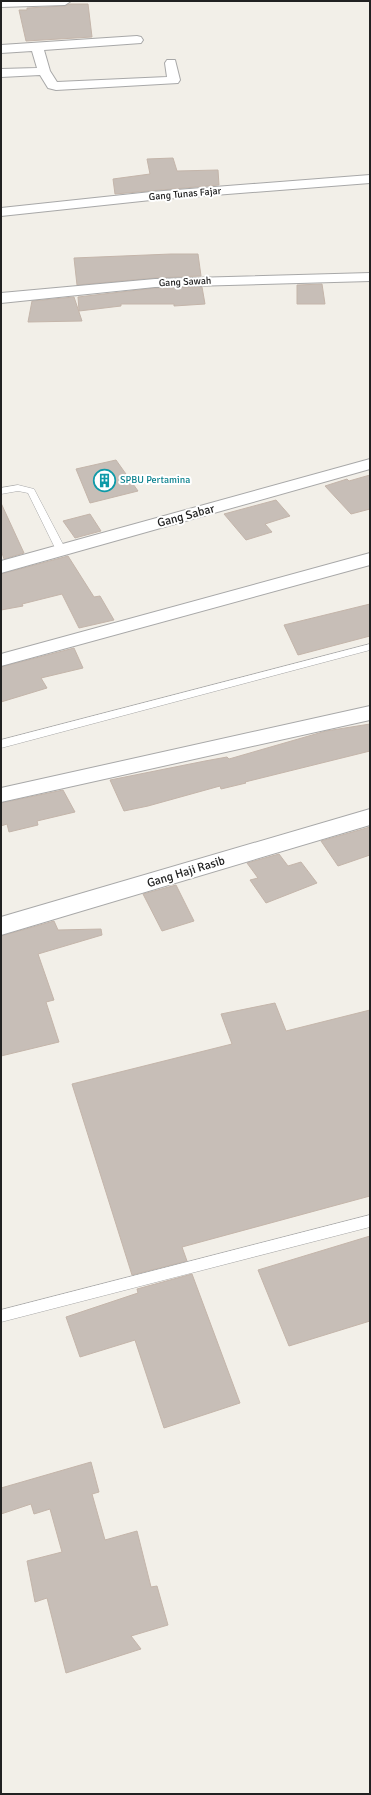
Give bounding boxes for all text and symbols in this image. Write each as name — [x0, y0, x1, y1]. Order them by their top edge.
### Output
street label: Gang Tunas Fajar — [148, 185, 222, 203]
street label: Gang Sawah — [158, 275, 212, 289]
building icon: SPBU Pertamina — [92, 467, 118, 493]
place label: SPBU Pertamina — [120, 474, 190, 486]
street label: Gang Sabar — [156, 501, 217, 531]
street label: Gang Haji Rasib — [145, 853, 227, 891]

